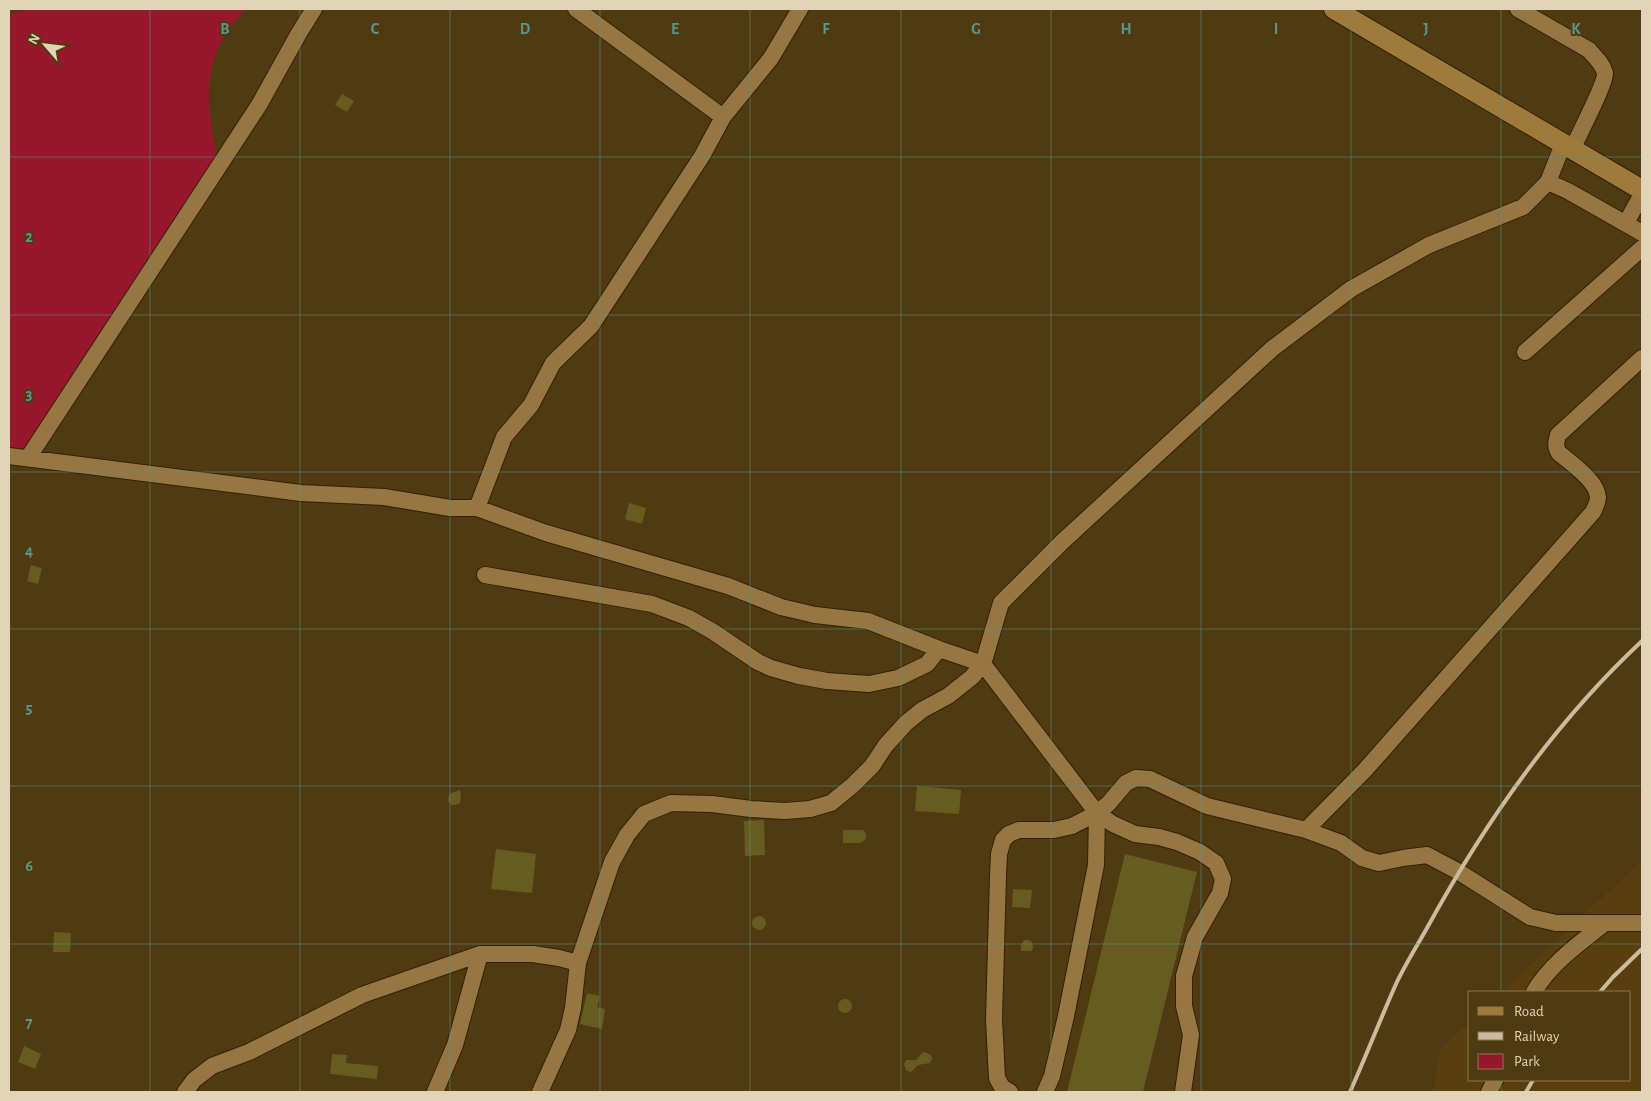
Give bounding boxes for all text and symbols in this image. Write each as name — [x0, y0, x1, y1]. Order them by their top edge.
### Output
north arrow — [20, 20, 70, 70]
text: B — [220, 21, 230, 37]
text: C — [371, 21, 380, 37]
text: D — [520, 21, 531, 37]
text: E — [671, 21, 679, 37]
text: F — [822, 21, 830, 37]
text: G — [971, 21, 981, 37]
text: H — [1120, 21, 1132, 37]
text: I — [1274, 21, 1278, 37]
text: J — [1423, 21, 1429, 37]
text: K — [1571, 21, 1581, 37]
text: N — [26, 32, 43, 47]
text: 2 — [25, 229, 33, 245]
text: 3 — [26, 386, 33, 402]
text: 4 — [25, 543, 33, 559]
text: 5 — [26, 700, 33, 716]
text: 6 — [25, 858, 33, 874]
legend — [1468, 991, 1631, 1081]
text: Road — [1514, 1004, 1544, 1019]
text: 7 — [26, 1015, 33, 1031]
text: Railway — [1514, 1029, 1560, 1044]
text: Park — [1514, 1054, 1540, 1069]

